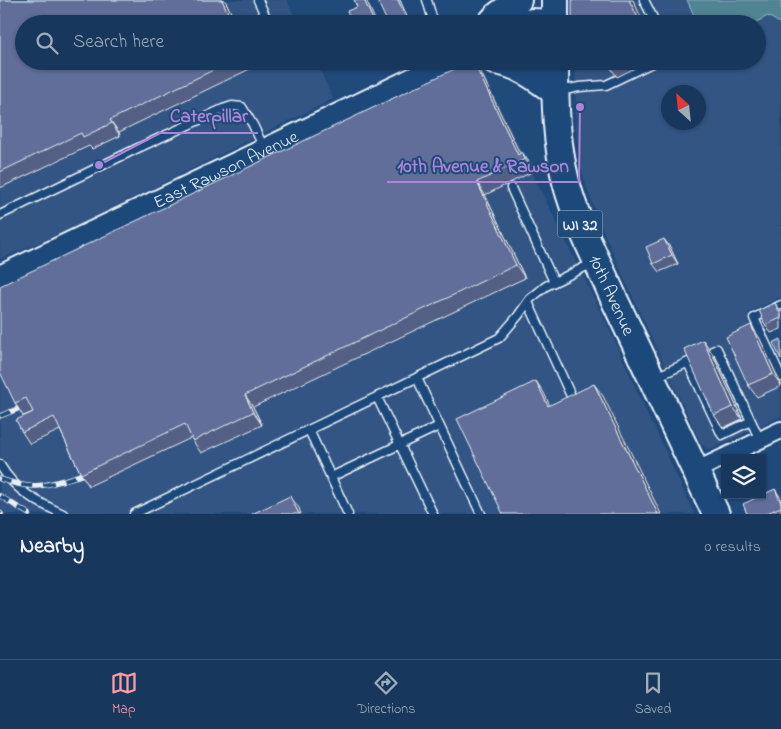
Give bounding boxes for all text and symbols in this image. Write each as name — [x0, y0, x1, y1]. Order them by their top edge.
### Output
search box — [15, 15, 766, 70]
icon: search — [33, 29, 61, 57]
text: Search here — [73, 29, 164, 56]
north arrow — [661, 85, 706, 130]
callout: Caterpillar — [160, 99, 258, 133]
text: Caterpillar — [170, 104, 249, 131]
street label: East Rawson Avenue — [150, 125, 304, 217]
callout: 10th Avenue & Rawson — [387, 148, 579, 182]
text: 10th Avenue & Rawson — [397, 154, 569, 181]
road number: WI 32 — [558, 210, 602, 238]
street label: 10th Avenue — [581, 251, 641, 341]
map controls — [721, 454, 766, 499]
button: layers — [721, 454, 766, 499]
text: Nearby — [20, 532, 84, 562]
text: 0 results — [705, 535, 761, 559]
tab: Map — [110, 669, 138, 720]
tab: Directions — [357, 669, 415, 720]
tab: Saved — [635, 669, 671, 720]

